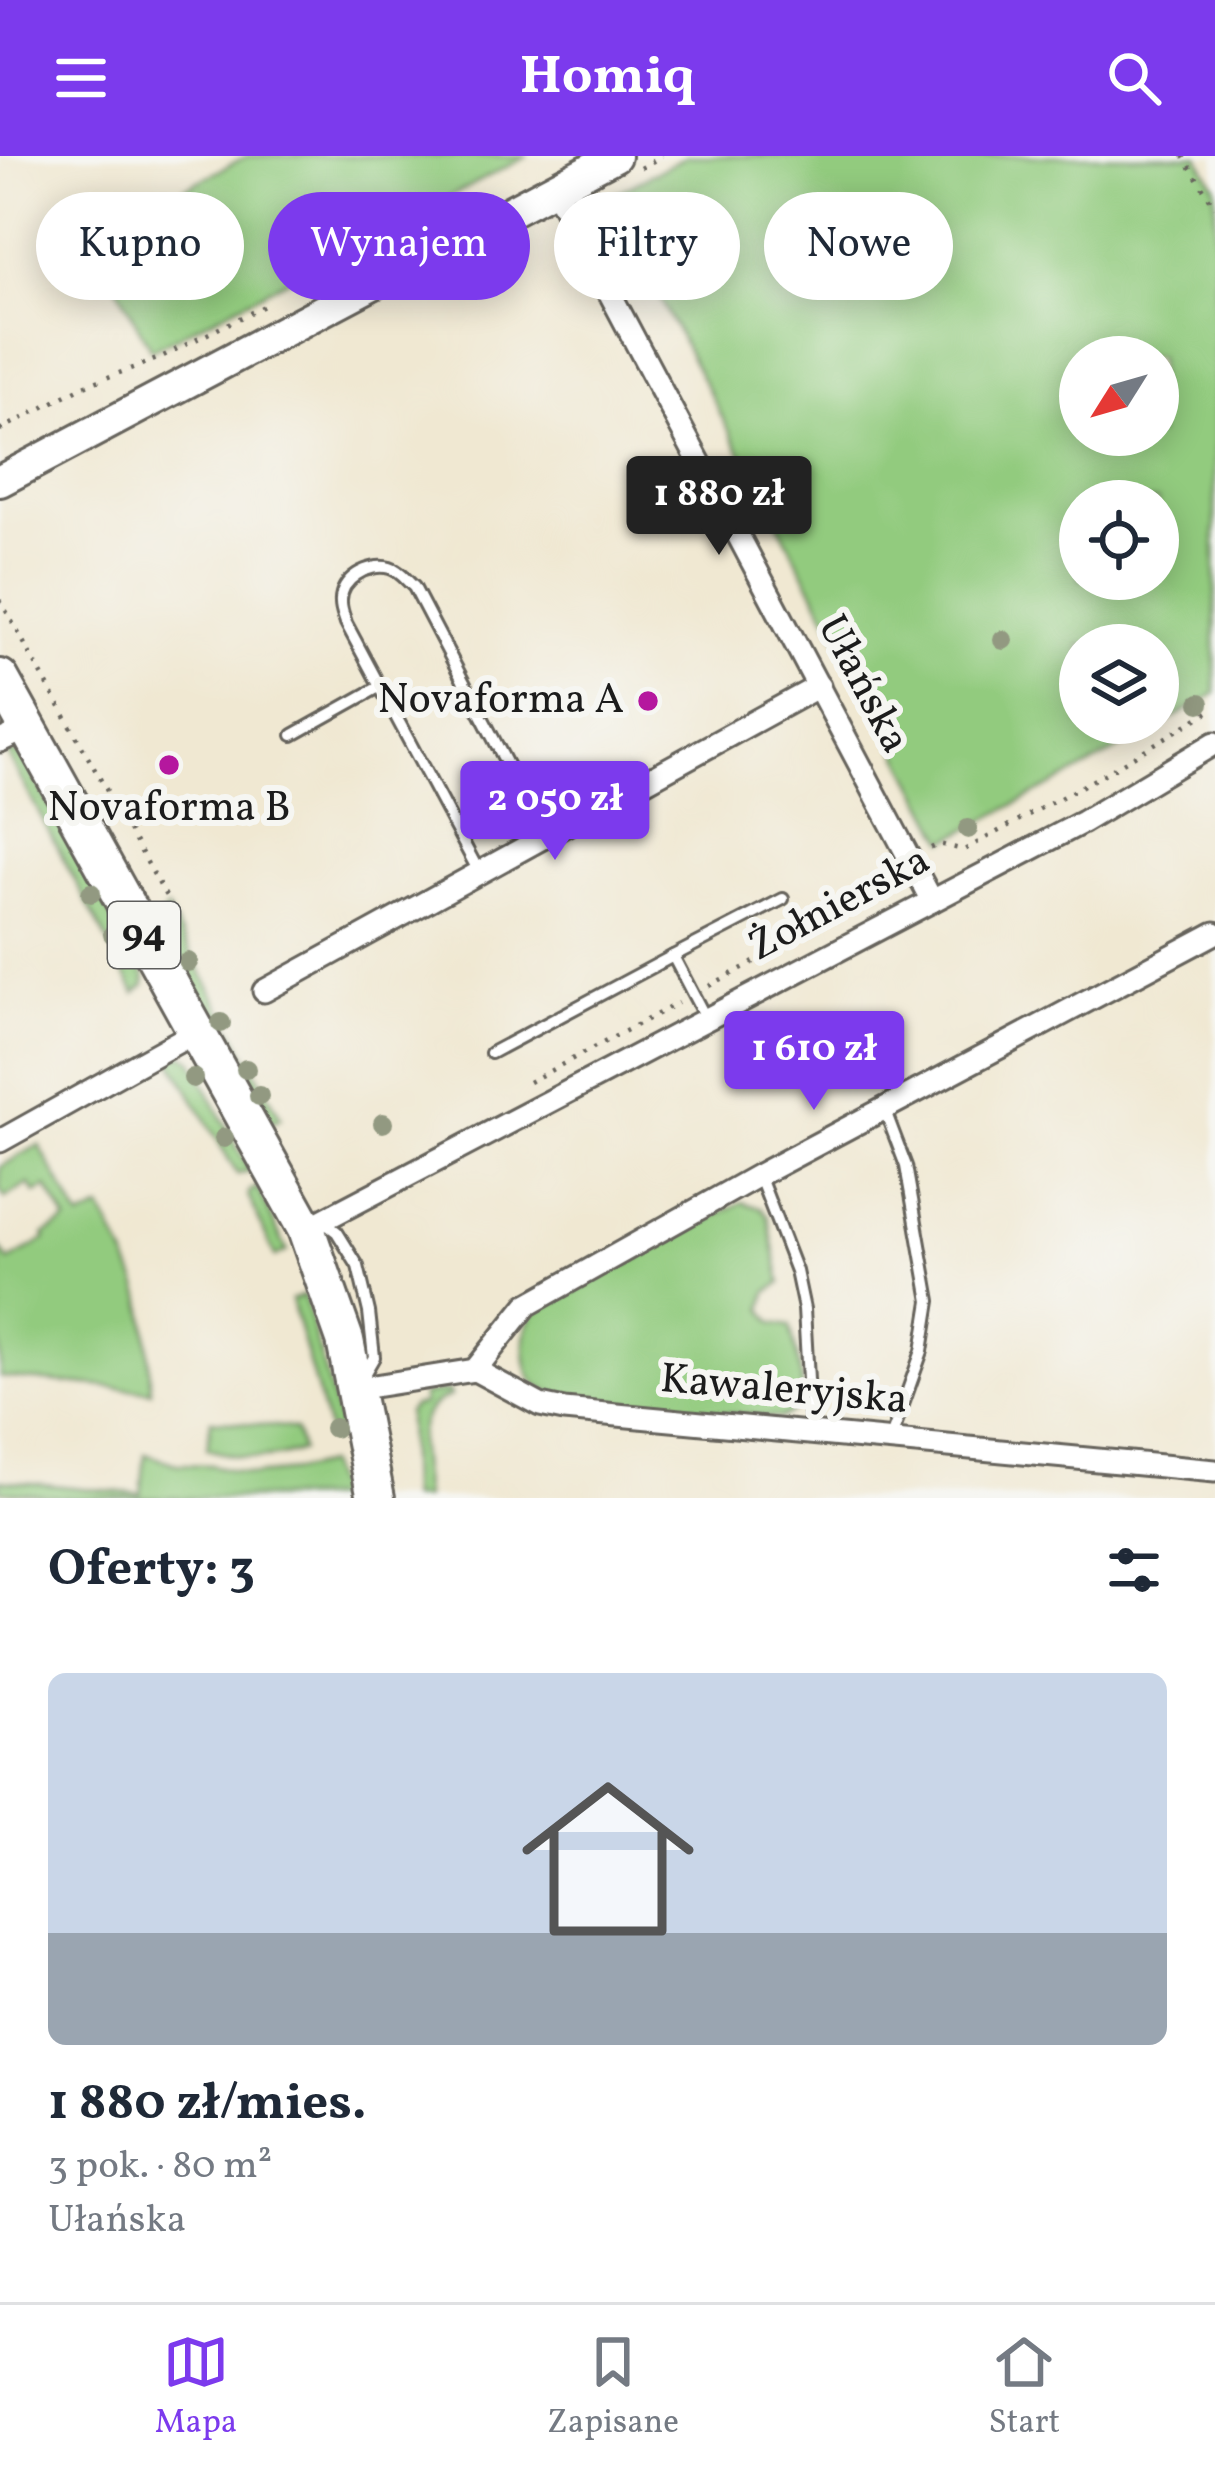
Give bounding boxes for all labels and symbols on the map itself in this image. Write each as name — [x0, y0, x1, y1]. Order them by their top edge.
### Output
north arrow — [1059, 336, 1179, 456]
pin: 1 880 zł — [595, 456, 843, 558]
street label: Ułańska — [801, 606, 923, 764]
place label: Novaforma A — [377, 672, 624, 731]
marker: Novaforma A — [635, 688, 661, 714]
marker: Novaforma B — [156, 752, 182, 778]
pin: 2 050 zł — [431, 761, 679, 863]
place label: Novaforma B — [47, 780, 291, 839]
street label: Żołnierska — [739, 832, 941, 978]
road number: 94 — [108, 902, 180, 968]
pin: 1 610 zł — [690, 1011, 938, 1113]
street label: Kawaleryjska — [658, 1351, 910, 1431]

